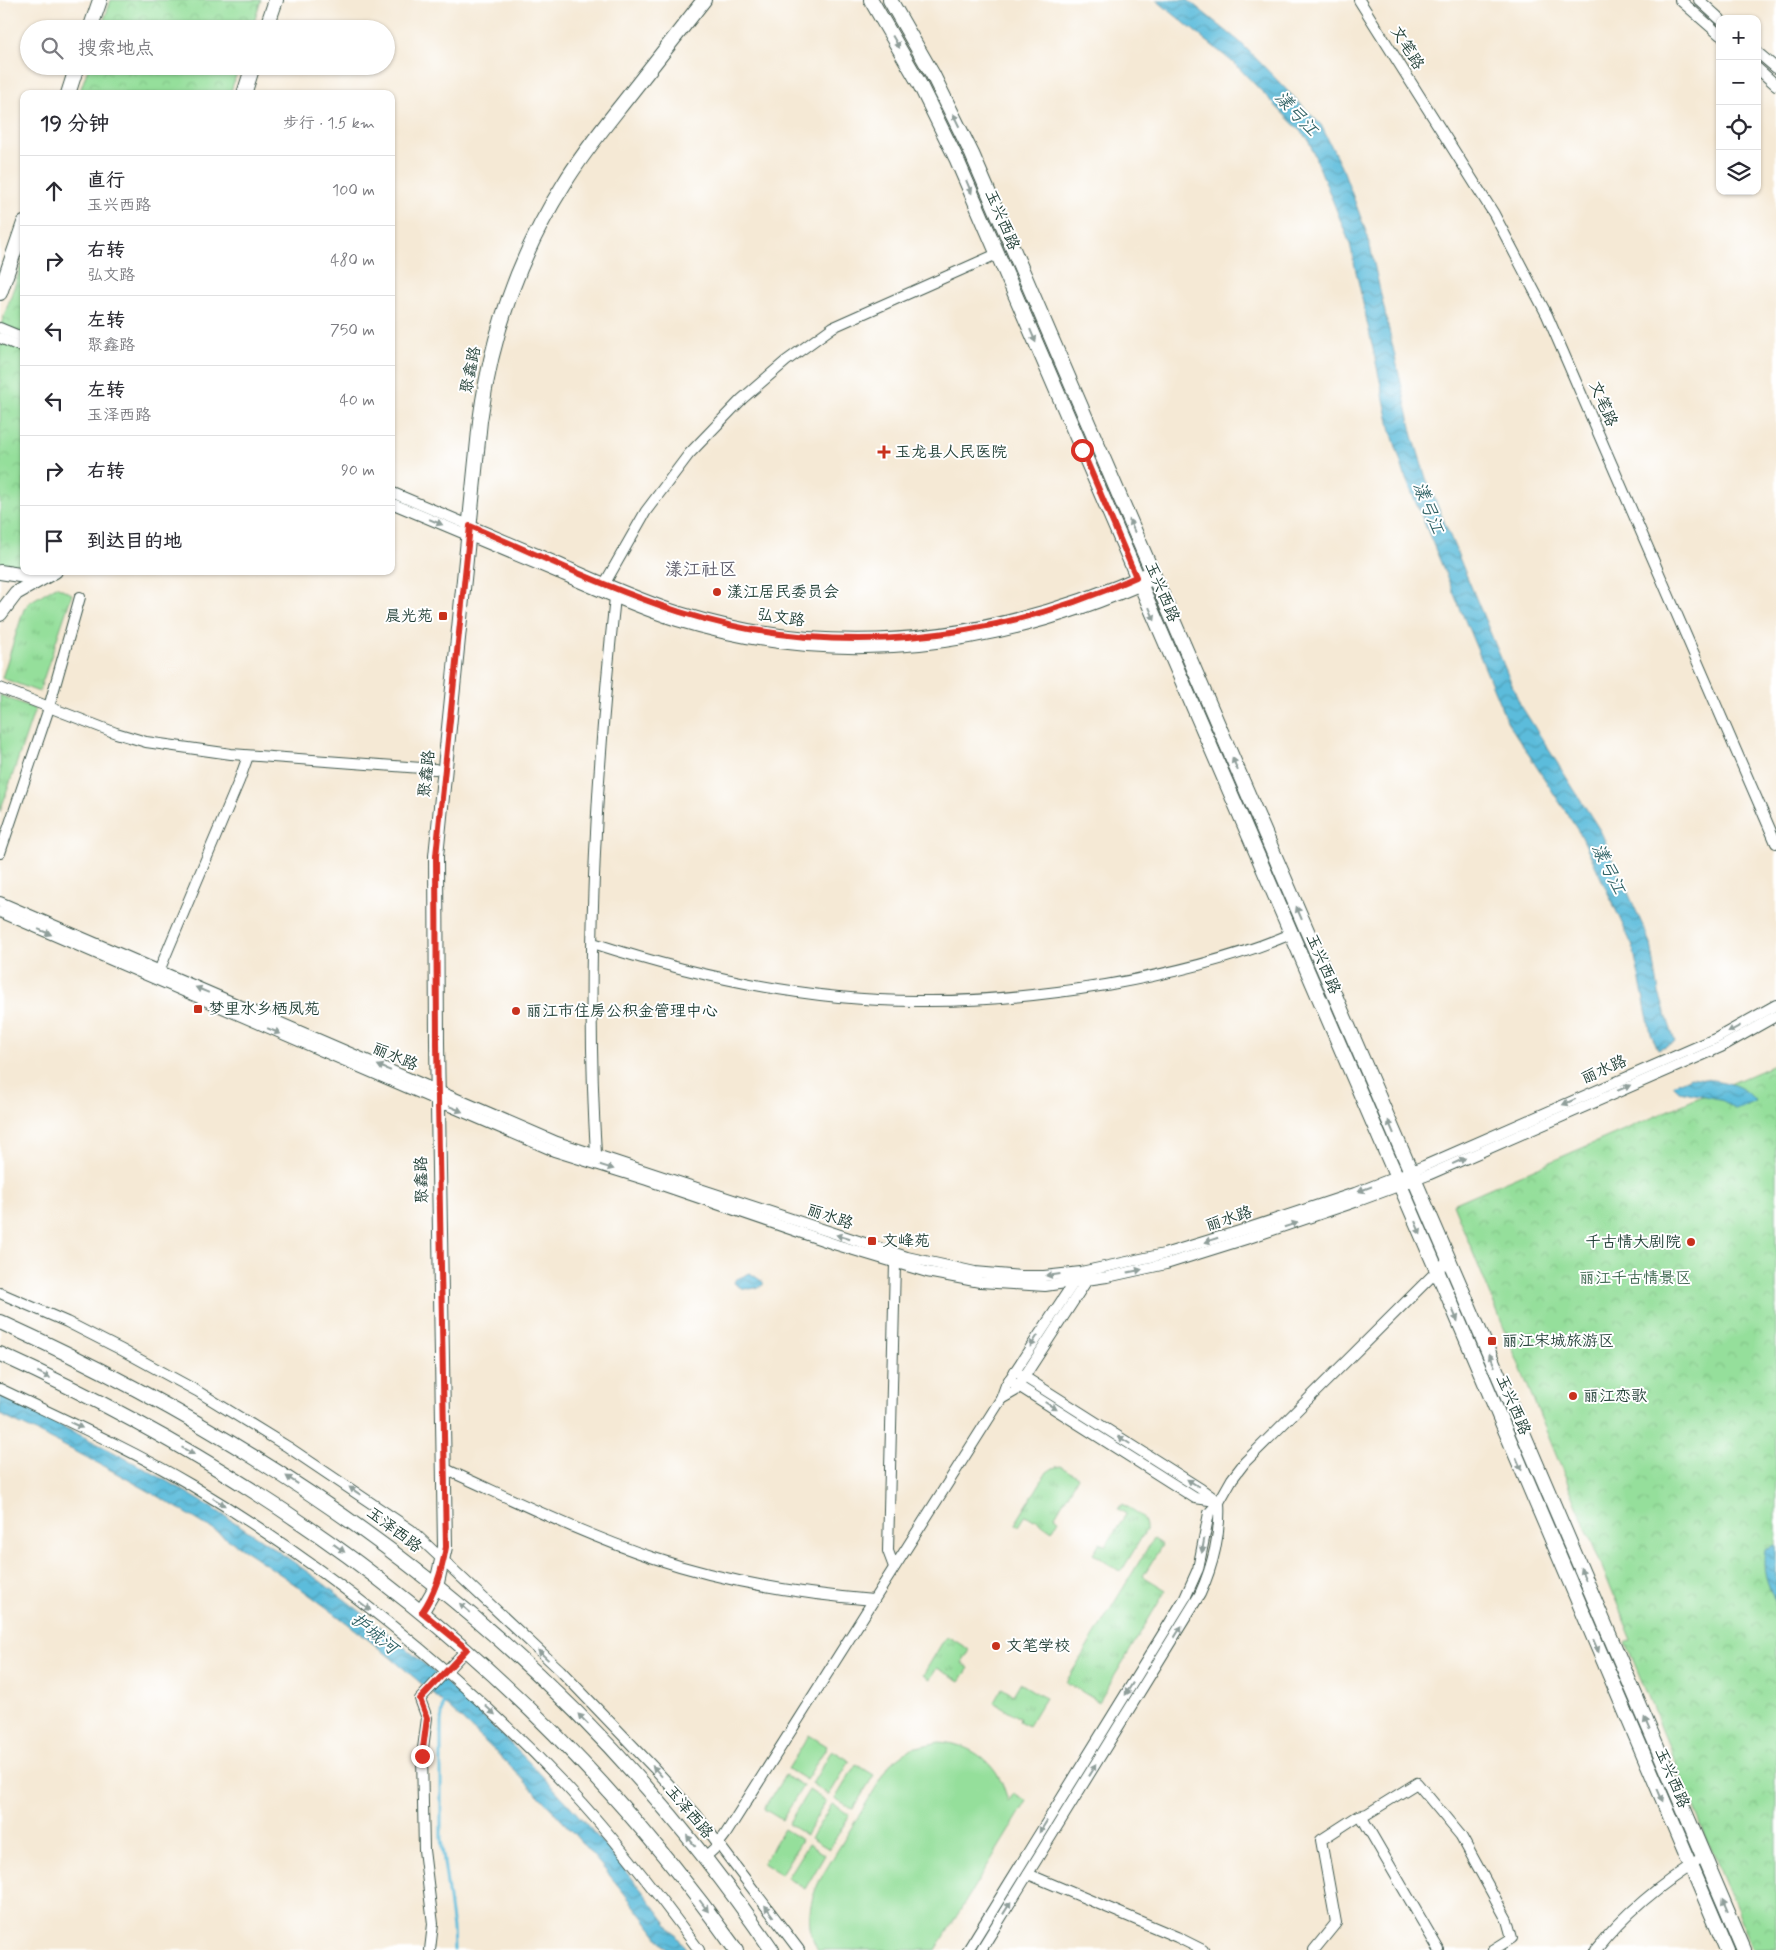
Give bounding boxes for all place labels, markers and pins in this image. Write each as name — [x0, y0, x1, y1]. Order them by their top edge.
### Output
place label: 玉龙县人民医院 — [895, 442, 1007, 463]
marker: 玉龙县人民医院 — [877, 445, 891, 459]
place label: 漾江居民委员会 — [727, 582, 839, 603]
marker: 漾江居民委员会 — [711, 586, 723, 598]
place label: 晨光苑 — [385, 606, 433, 627]
marker: 晨光苑 — [437, 610, 449, 622]
place label: 梦里水乡栖凤苑 — [208, 999, 320, 1020]
place label: 丽江市住房公积金管理中心 — [526, 1001, 718, 1022]
marker: 梦里水乡栖凤苑 — [192, 1003, 204, 1015]
marker: 丽江市住房公积金管理中心 — [510, 1005, 522, 1017]
place label: 文峰苑 — [882, 1231, 930, 1252]
place label: 千古情大剧院 — [1585, 1232, 1681, 1253]
marker: 文峰苑 — [866, 1235, 878, 1247]
marker: 千古情大剧院 — [1685, 1236, 1697, 1248]
place label: 丽江宋城旅游区 — [1502, 1331, 1614, 1352]
marker: 丽江宋城旅游区 — [1486, 1335, 1498, 1347]
place label: 丽江恋歌 — [1583, 1386, 1647, 1407]
marker: 丽江恋歌 — [1567, 1390, 1579, 1402]
place label: 文笔学校 — [1006, 1636, 1070, 1657]
marker: 文笔学校 — [990, 1640, 1002, 1652]

